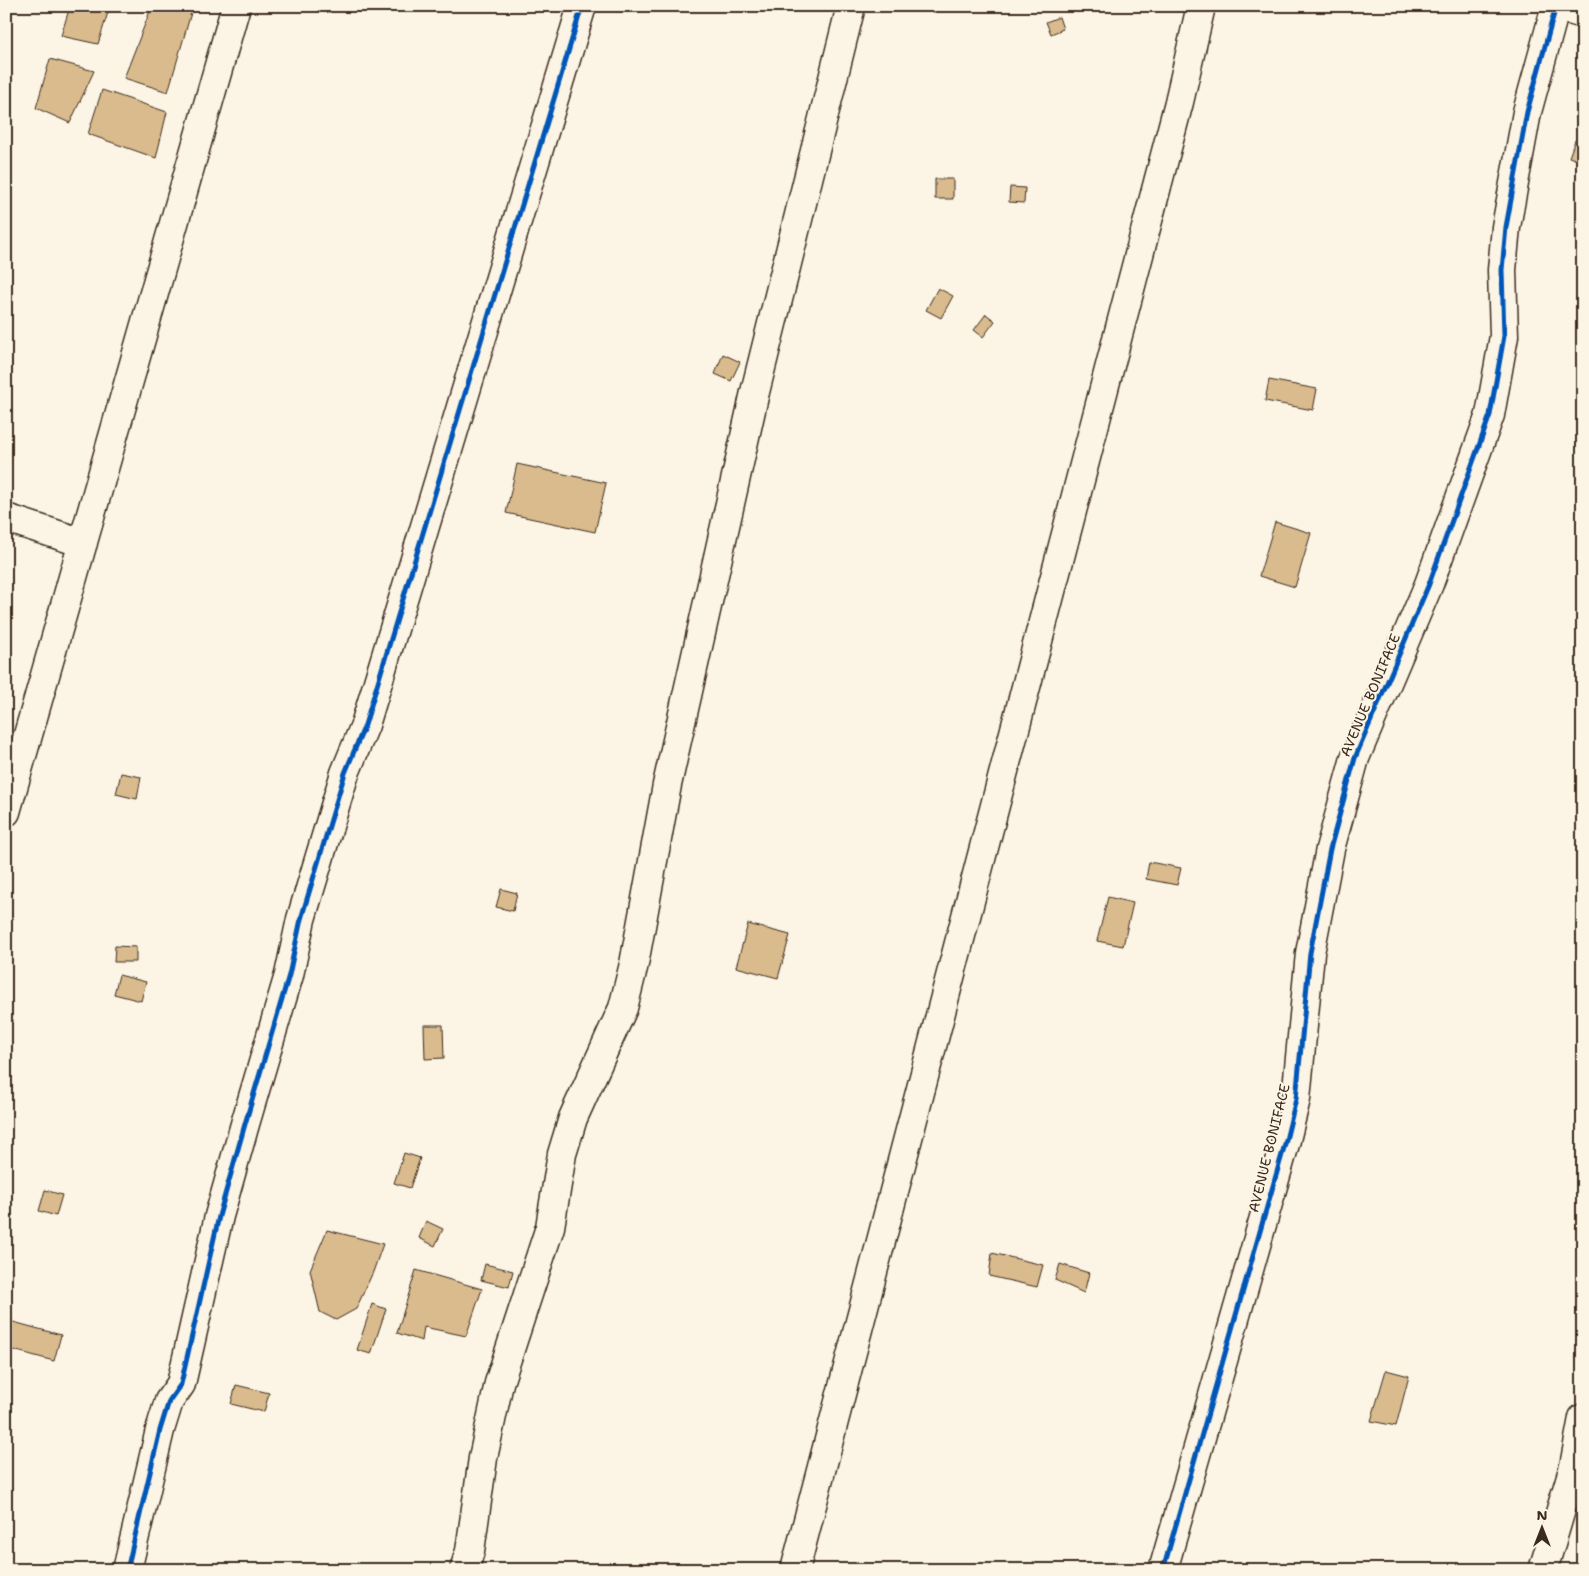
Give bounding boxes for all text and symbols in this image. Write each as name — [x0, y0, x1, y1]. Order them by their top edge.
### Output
street label: AVENUE BONIFACE — [1336, 630, 1404, 759]
street label: AVENUE BONIFACE — [1244, 1082, 1294, 1214]
north arrow — [1516, 1504, 1566, 1554]
text: N — [1536, 1506, 1548, 1524]

